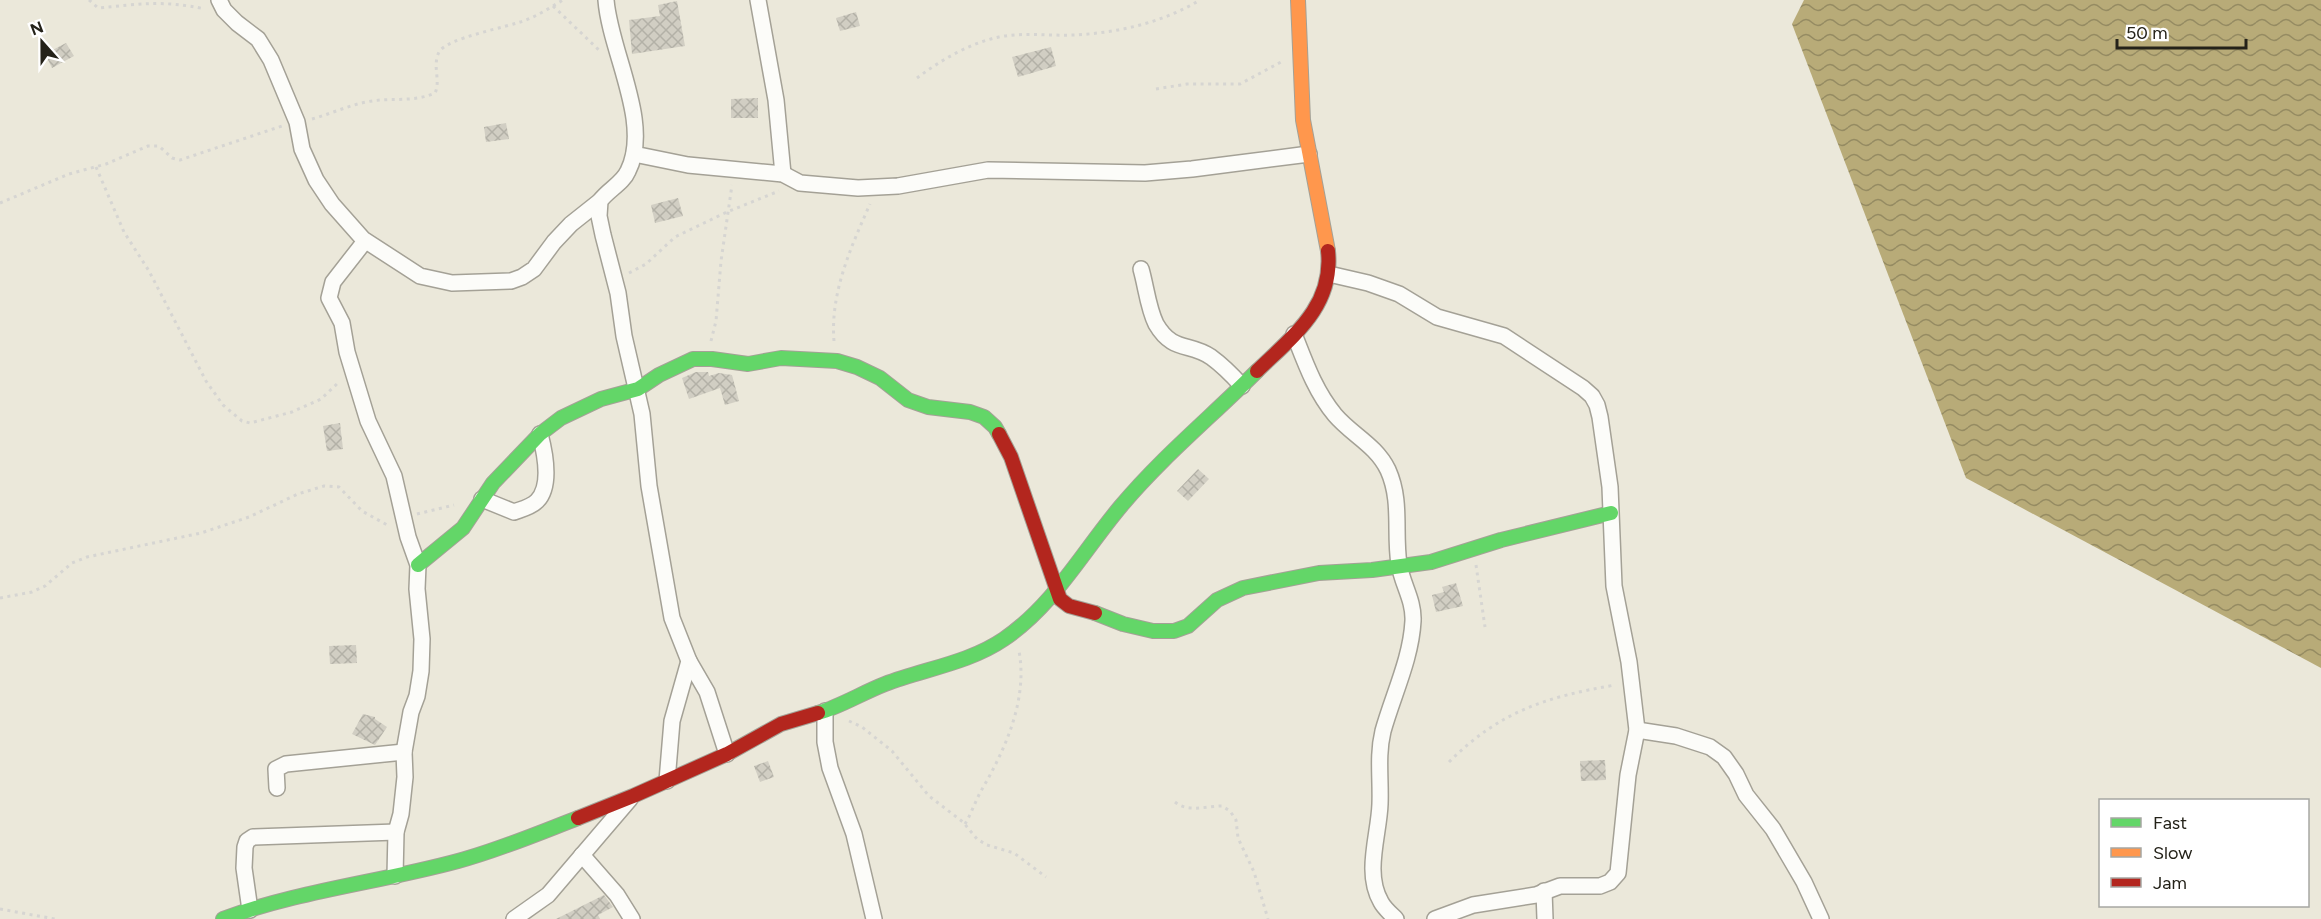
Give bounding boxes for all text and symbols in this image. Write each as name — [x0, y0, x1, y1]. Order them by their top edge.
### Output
north arrow — [12, 12, 72, 72]
scale bar — [2117, 12, 2246, 50]
text: N — [28, 17, 46, 40]
text: 50 m — [2126, 22, 2168, 44]
legend — [2099, 799, 2309, 907]
text: Fast — [2153, 812, 2187, 834]
text: Slow — [2153, 842, 2192, 864]
text: Jam — [2153, 872, 2187, 894]

